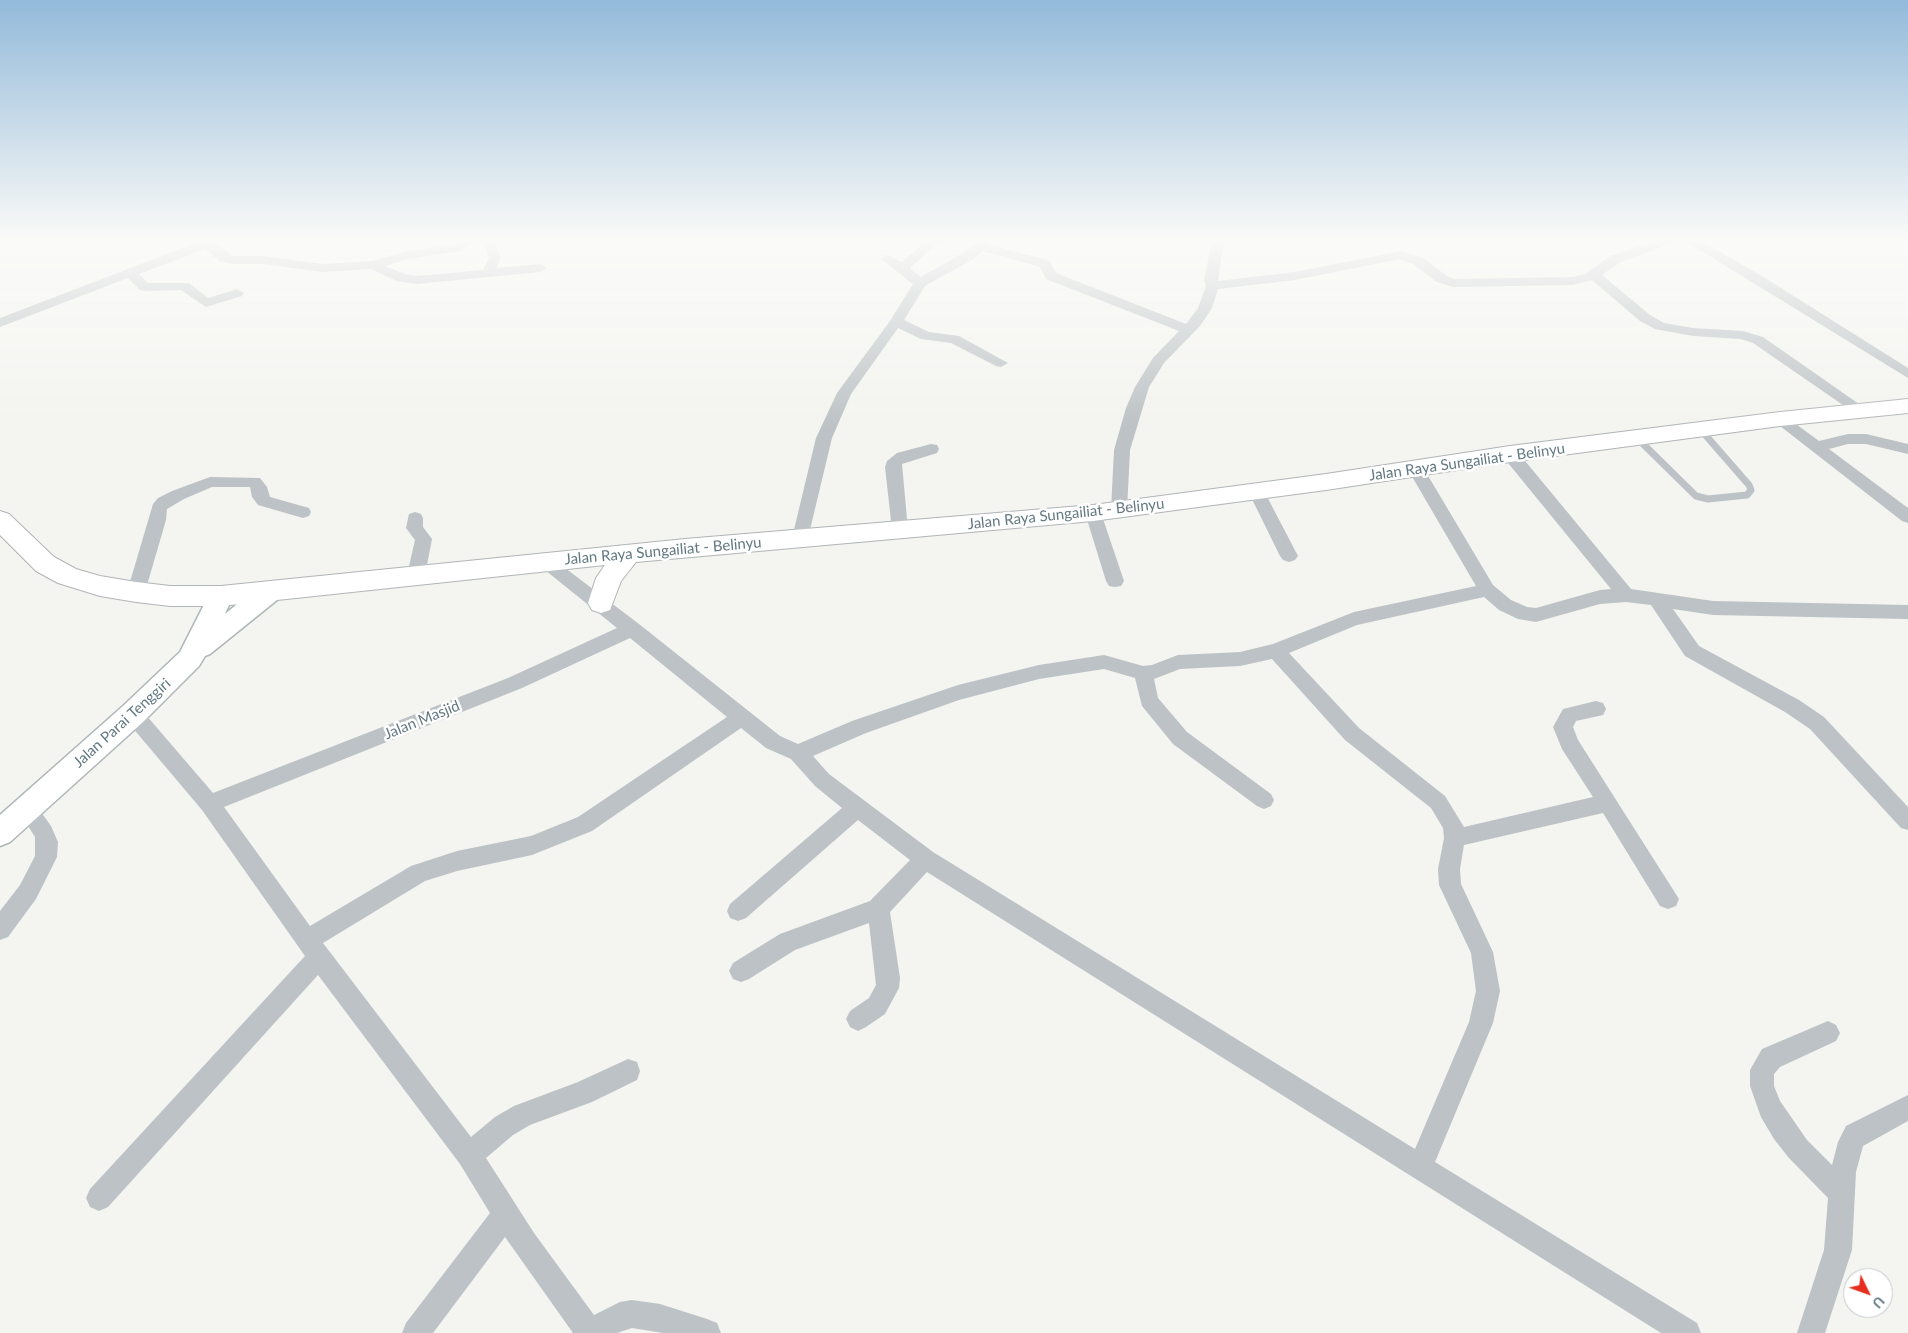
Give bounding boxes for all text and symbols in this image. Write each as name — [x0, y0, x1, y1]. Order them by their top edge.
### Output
street label: Jalan Raya Sungailiat - Belinyu — [1368, 439, 1566, 485]
street label: Jalan Raya Sungailiat - Belinyu — [967, 495, 1165, 533]
street label: Jalan Raya Sungailiat - Belinyu — [564, 533, 762, 569]
street label: Jalan Parai Tenggiri — [70, 675, 174, 771]
street label: Jalan Masjid — [382, 697, 462, 743]
north arrow — [1843, 1268, 1893, 1318]
text: U — [1869, 1293, 1889, 1312]

